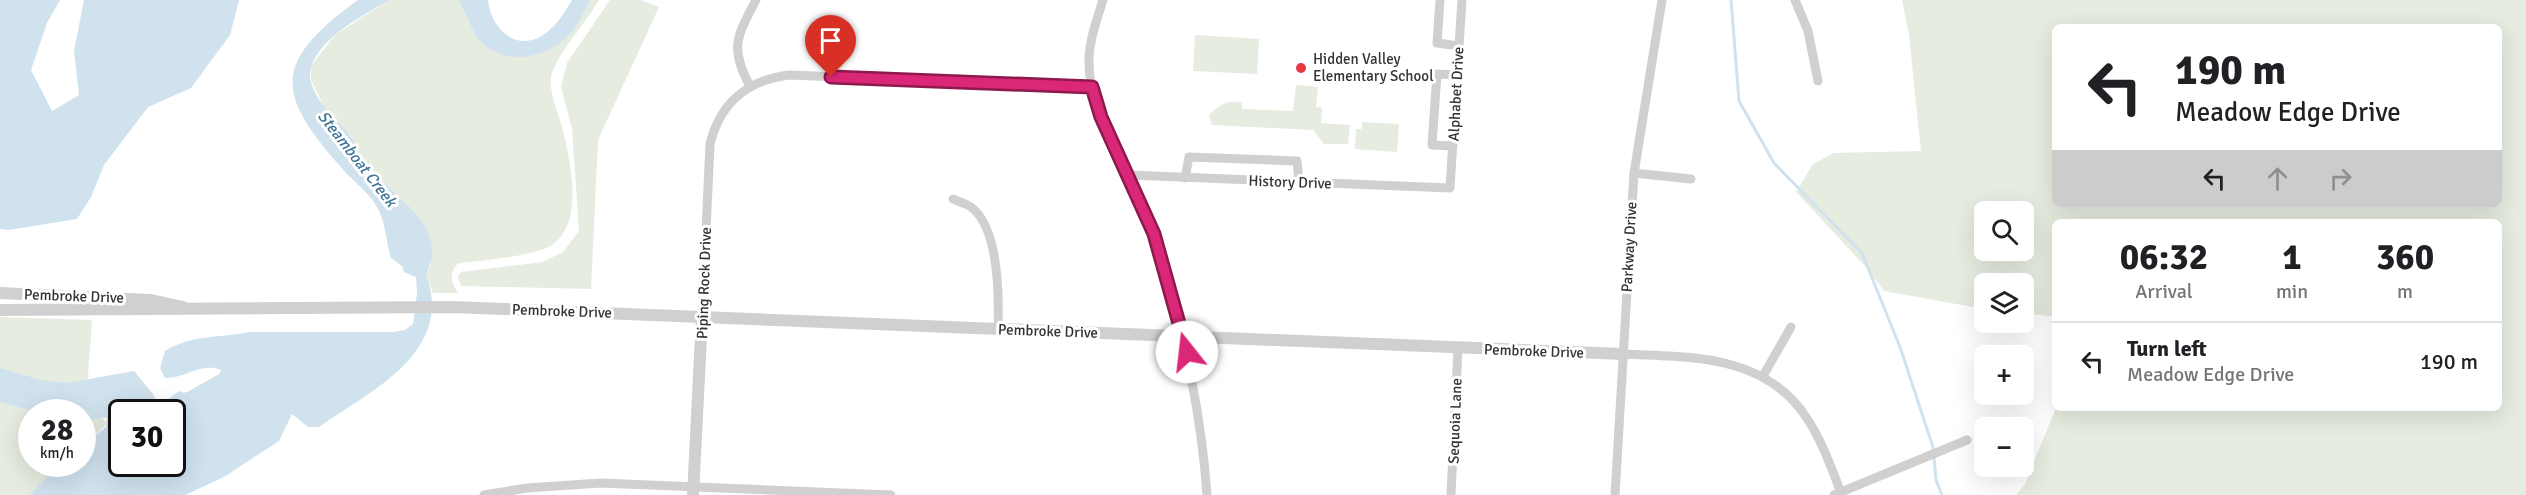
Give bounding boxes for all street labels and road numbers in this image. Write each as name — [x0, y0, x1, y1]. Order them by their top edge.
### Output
street label: Alphabet Drive — [1445, 46, 1467, 142]
street label: History Drive — [1248, 172, 1332, 192]
street label: Parkway Drive — [1618, 201, 1640, 293]
street label: Piping Rock Drive — [693, 227, 715, 339]
street label: Pembroke Drive — [24, 285, 124, 307]
street label: Pembroke Drive — [512, 300, 612, 322]
street label: Pembroke Drive — [998, 320, 1098, 342]
street label: Pembroke Drive — [1484, 340, 1584, 362]
street label: Sequoia Lane — [1445, 378, 1465, 464]

